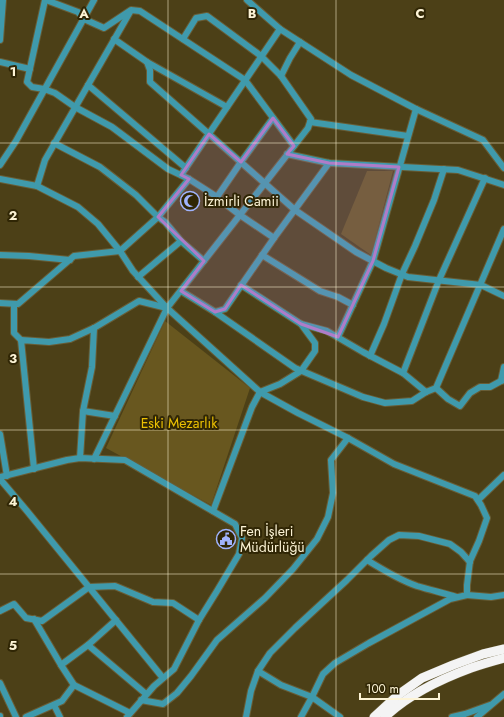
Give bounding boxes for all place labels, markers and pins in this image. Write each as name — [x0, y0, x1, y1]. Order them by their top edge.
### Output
mosque icon: İzmirli Camii — [179, 190, 201, 212]
place label: İzmirli Camii — [204, 191, 279, 211]
place label: Fen İşleri Müdürlüğü — [240, 521, 305, 557]
public building icon: Fen İşleri Müdürlüğü — [215, 528, 237, 550]

